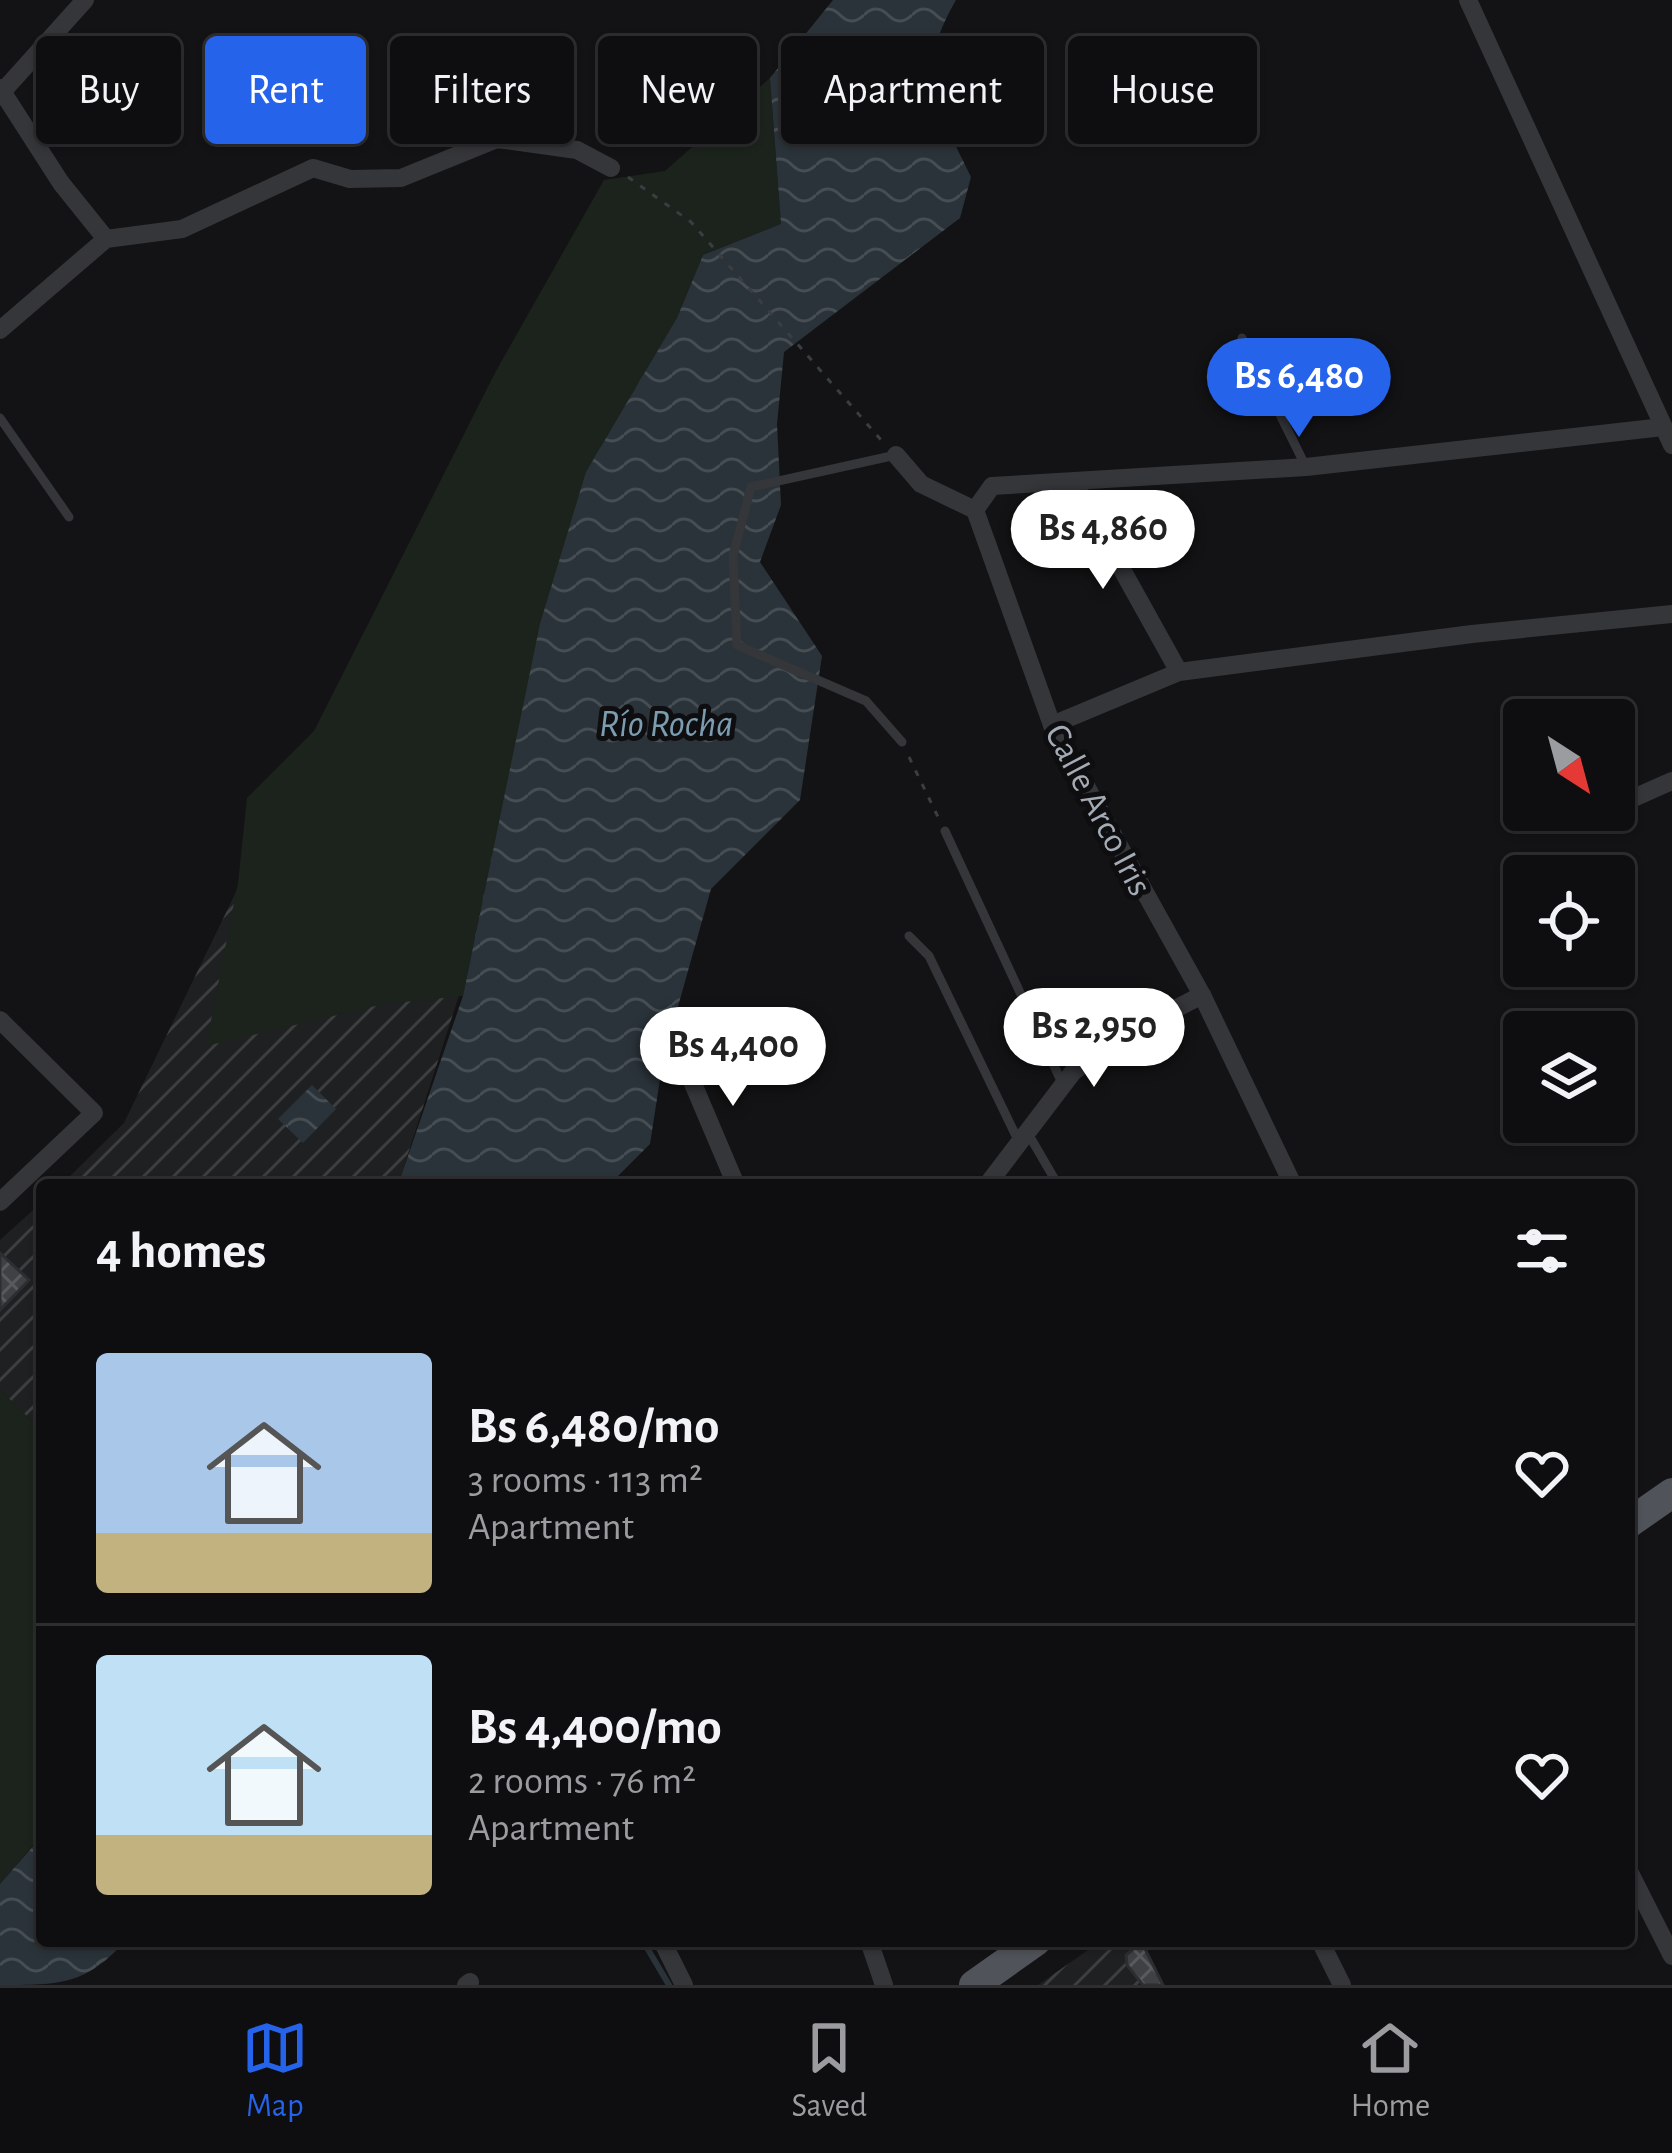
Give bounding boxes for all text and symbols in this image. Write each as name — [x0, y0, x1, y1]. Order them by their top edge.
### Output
chip: Buy — [36, 36, 181, 144]
chip: Rent — [205, 36, 366, 144]
chip: Filters — [390, 36, 574, 144]
chip: New — [598, 36, 757, 144]
chip: Apartment — [781, 36, 1044, 144]
chip: House — [1068, 36, 1257, 144]
pin: Bs 6,480 — [1175, 338, 1423, 440]
text: Bs 6,480 — [1234, 357, 1364, 396]
pin: Bs 4,860 — [979, 490, 1227, 592]
text: Bs 4,860 — [1038, 509, 1168, 548]
north arrow — [1503, 699, 1635, 831]
map controls — [1503, 699, 1635, 1143]
water label: Río Rocha — [599, 705, 733, 744]
street label: Calle Arco Iris — [1038, 718, 1158, 901]
button: locate — [1503, 855, 1635, 987]
pin: Bs 2,950 — [970, 988, 1218, 1090]
pin: Bs 4,400 — [609, 1007, 857, 1109]
text: Bs 2,950 — [1031, 1007, 1157, 1046]
button: layers — [1503, 1011, 1635, 1143]
text: Bs 4,400 — [667, 1026, 799, 1065]
icon: filters — [1509, 1218, 1575, 1284]
text: 4 homes — [96, 1226, 266, 1277]
icon: home — [192, 1401, 336, 1545]
text: Bs 6,480/mo — [468, 1401, 719, 1452]
icon: heart — [1509, 1440, 1575, 1506]
text: 3 rooms · 113 m² — [468, 1461, 703, 1500]
text: Apartment — [468, 1508, 634, 1547]
text: Bs 4,400/mo — [468, 1702, 722, 1753]
icon: home — [192, 1703, 336, 1847]
icon: heart — [1509, 1742, 1575, 1808]
text: 2 rooms · 76 m² — [468, 1762, 696, 1801]
text: Apartment — [468, 1809, 634, 1848]
tab: Map — [242, 2015, 308, 2127]
tab: Saved — [792, 2015, 867, 2127]
tab: Home — [1351, 2015, 1430, 2127]

